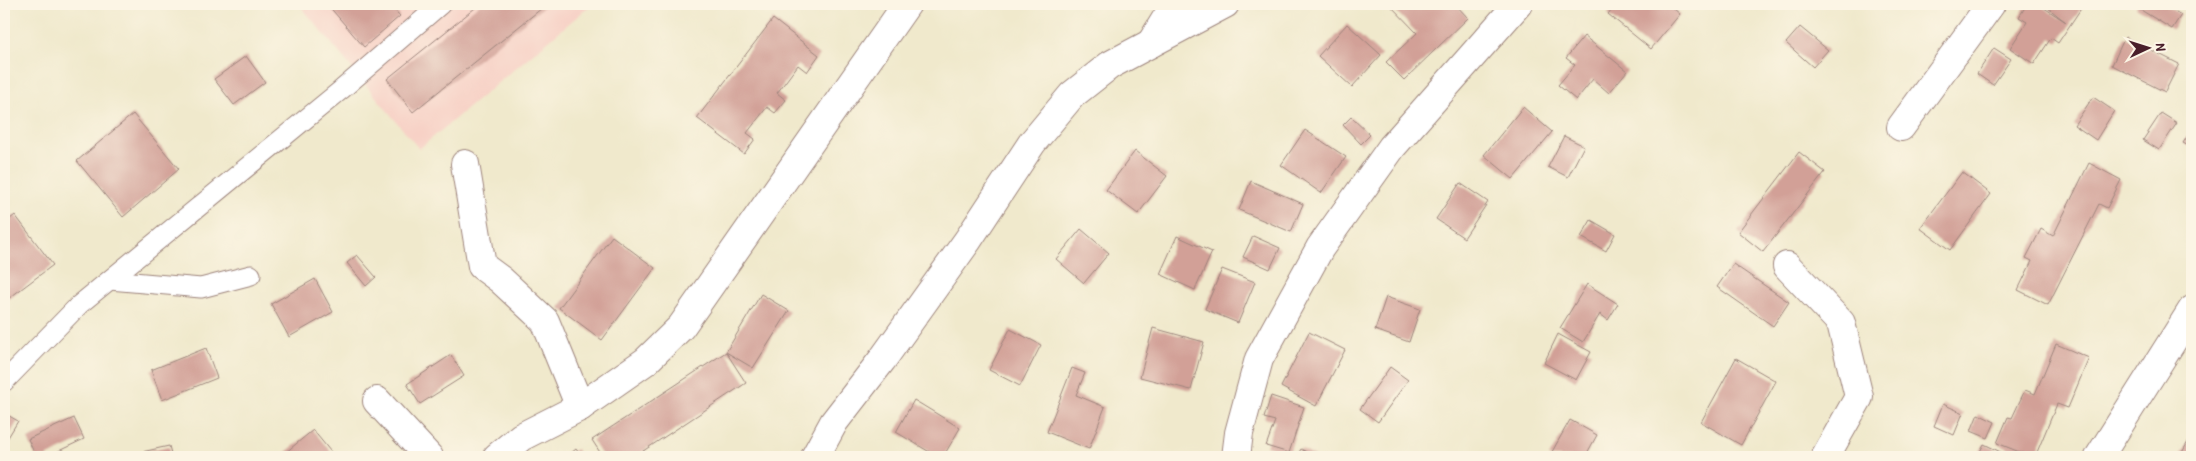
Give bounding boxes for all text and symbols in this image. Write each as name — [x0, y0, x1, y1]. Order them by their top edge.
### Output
north arrow — [2124, 22, 2174, 72]
text: N — [2152, 43, 2171, 52]

